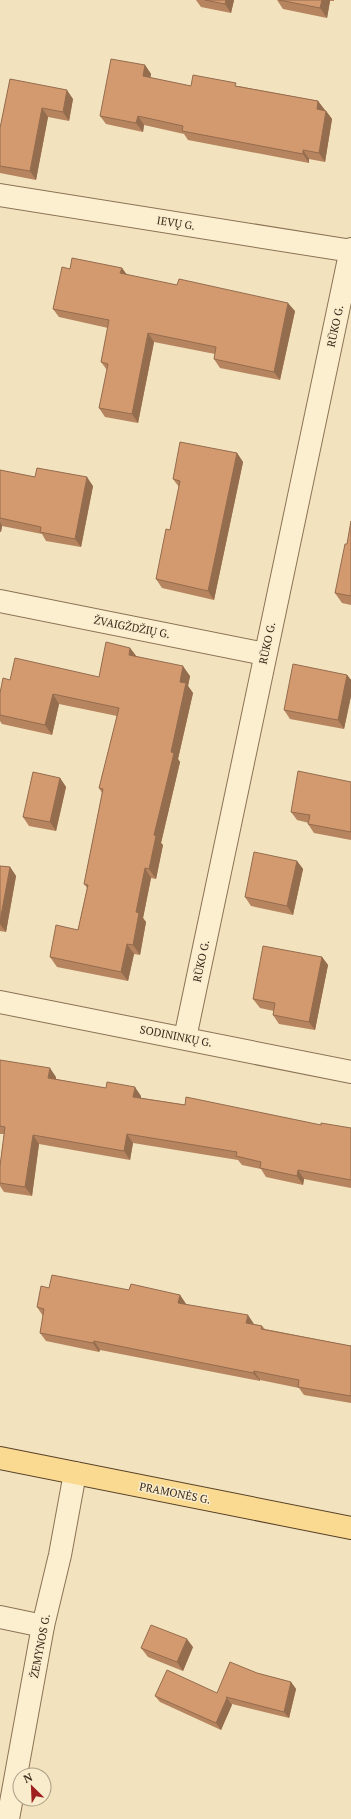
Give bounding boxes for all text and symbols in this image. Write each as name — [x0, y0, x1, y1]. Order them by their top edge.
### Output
street label: IEVŲ G. — [156, 213, 196, 233]
street label: RŪKO G. — [324, 304, 346, 348]
street label: ŽVAIGŽDŽIŲ G. — [93, 613, 171, 641]
street label: RŪKO G. — [256, 621, 278, 665]
street label: RŪKO G. — [190, 939, 212, 983]
street label: SODININKŲ G. — [139, 1022, 213, 1050]
street label: PRAMONĖS G. — [138, 1479, 212, 1507]
street label: ŽEMYNOS G. — [27, 1613, 53, 1679]
north arrow — [12, 1767, 52, 1807]
text: N — [21, 1770, 35, 1786]

